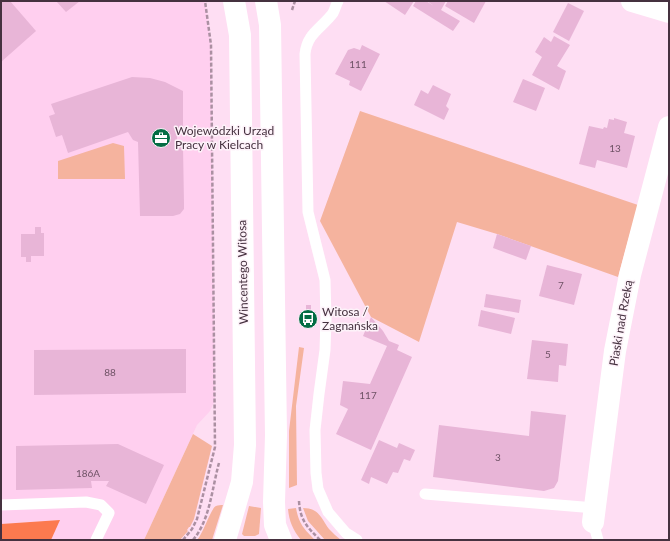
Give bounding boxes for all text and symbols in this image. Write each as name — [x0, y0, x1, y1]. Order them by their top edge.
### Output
house number: 111 — [349, 58, 367, 70]
place label: Wojewódzki Urząd Pracy w Kielcach — [175, 123, 274, 152]
office icon: Wojewódzki Urząd Pracy w Kielcach — [150, 127, 172, 149]
house number: 13 — [609, 142, 621, 154]
street label: Wincentego Witosa — [234, 220, 251, 324]
house number: 7 — [558, 279, 564, 291]
street label: Piaski nad Rzeką — [606, 279, 635, 367]
place label: Witosa / Zagnańska — [322, 304, 378, 333]
bus stop icon: Witosa / Zagnańska — [297, 308, 319, 330]
house number: 5 — [545, 348, 551, 360]
house number: 88 — [104, 366, 116, 378]
house number: 117 — [359, 389, 377, 401]
house number: 3 — [495, 451, 501, 463]
house number: 186A — [76, 467, 100, 479]

